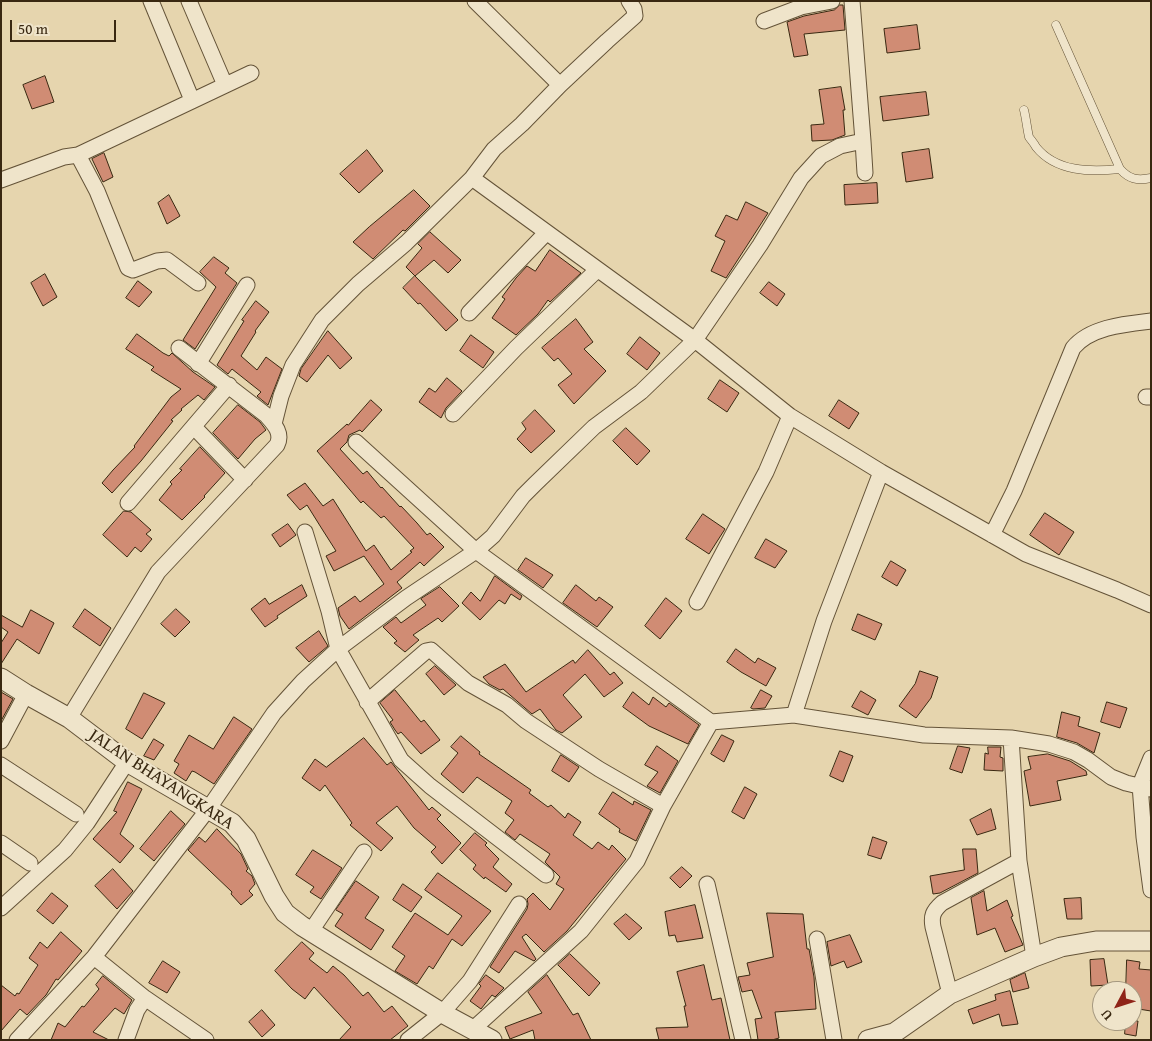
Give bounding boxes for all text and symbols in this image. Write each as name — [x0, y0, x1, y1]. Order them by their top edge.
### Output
scale bar — [12, 10, 119, 42]
text: 50 m — [18, 18, 48, 39]
street label: JALAN BHAYANGKARA — [84, 725, 238, 835]
north arrow — [1092, 981, 1142, 1031]
text: U — [1096, 1005, 1117, 1025]

